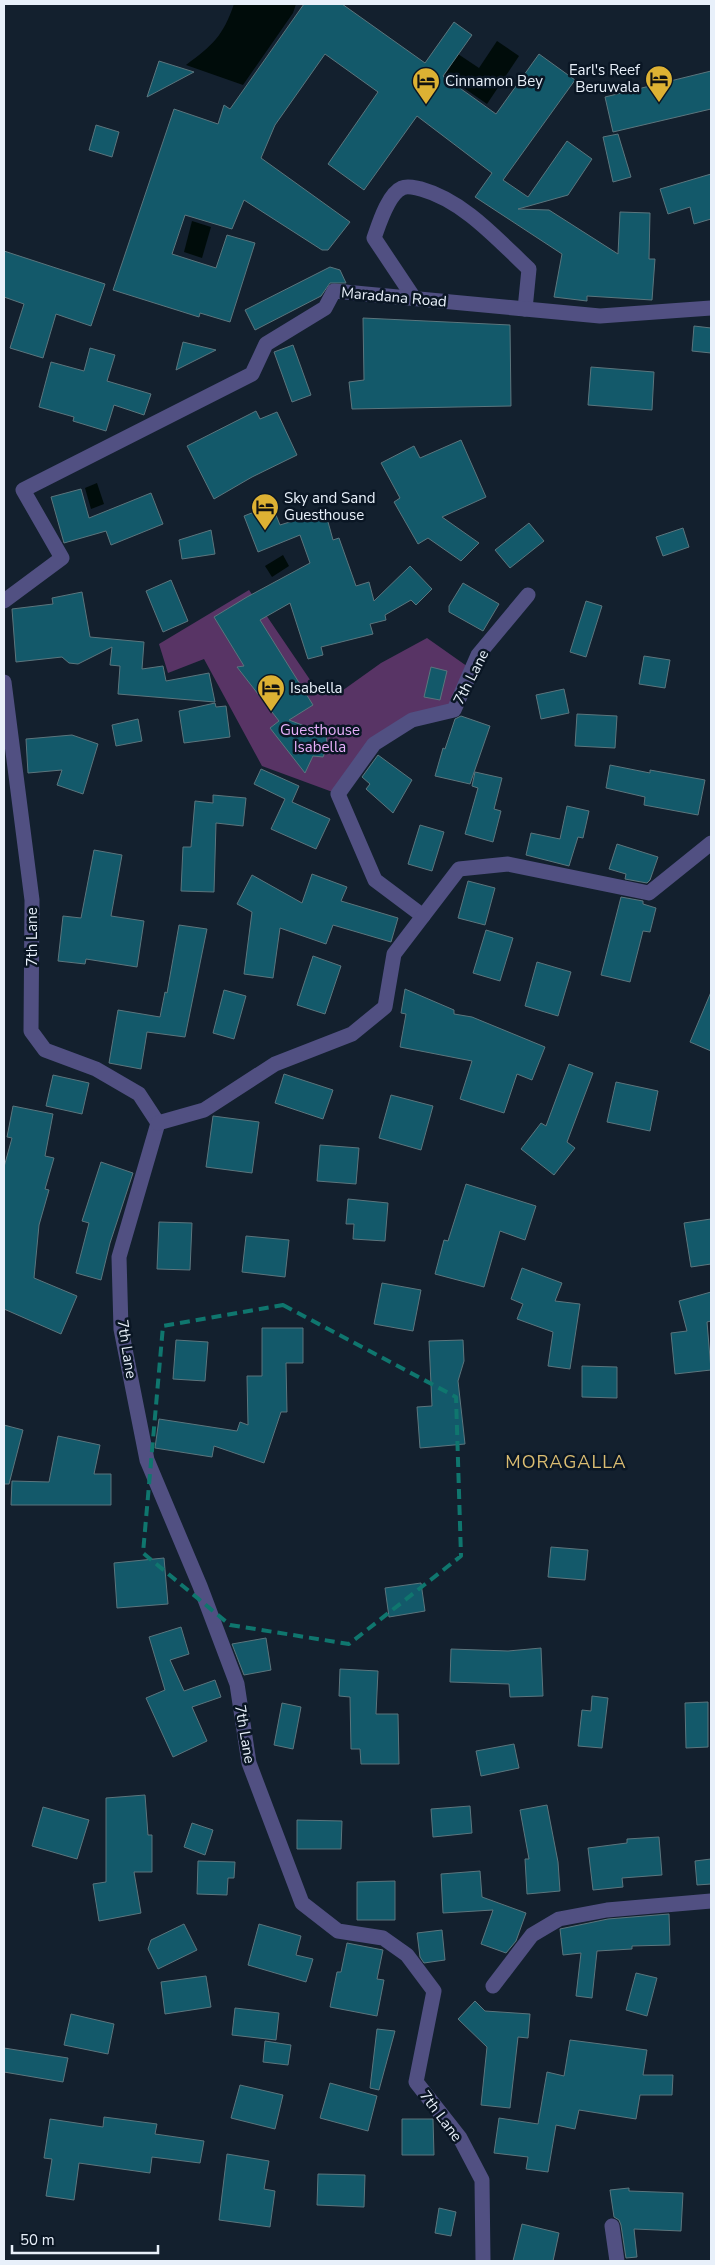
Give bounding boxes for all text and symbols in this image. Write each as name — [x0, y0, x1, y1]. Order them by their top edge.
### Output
place label: Earl's Reef Beruwala — [569, 60, 641, 97]
hotel icon: Earl's Reef Beruwala — [644, 64, 674, 103]
hotel icon: Cinnamon Bey — [411, 66, 441, 105]
place label: Cinnamon Bey — [445, 71, 543, 91]
street label: Maradana Road — [340, 282, 448, 312]
place label: Sky and Sand Guesthouse — [284, 488, 376, 525]
hotel icon: Sky and Sand Guesthouse — [250, 492, 280, 531]
street label: 7th Lane — [449, 646, 493, 708]
hotel icon: Isabella — [256, 673, 286, 712]
place label: Isabella — [290, 678, 343, 698]
park label: Guesthouse Isabella — [280, 720, 360, 757]
street label: 7th Lane — [22, 907, 42, 967]
street label: 7th Lane — [112, 1318, 142, 1380]
district label: MORAGALLA — [505, 1450, 627, 1474]
street label: 7th Lane — [230, 1703, 260, 1765]
street label: 7th Lane — [415, 2086, 467, 2146]
scale bar — [12, 2222, 159, 2254]
text: 50 m — [20, 2230, 55, 2250]

